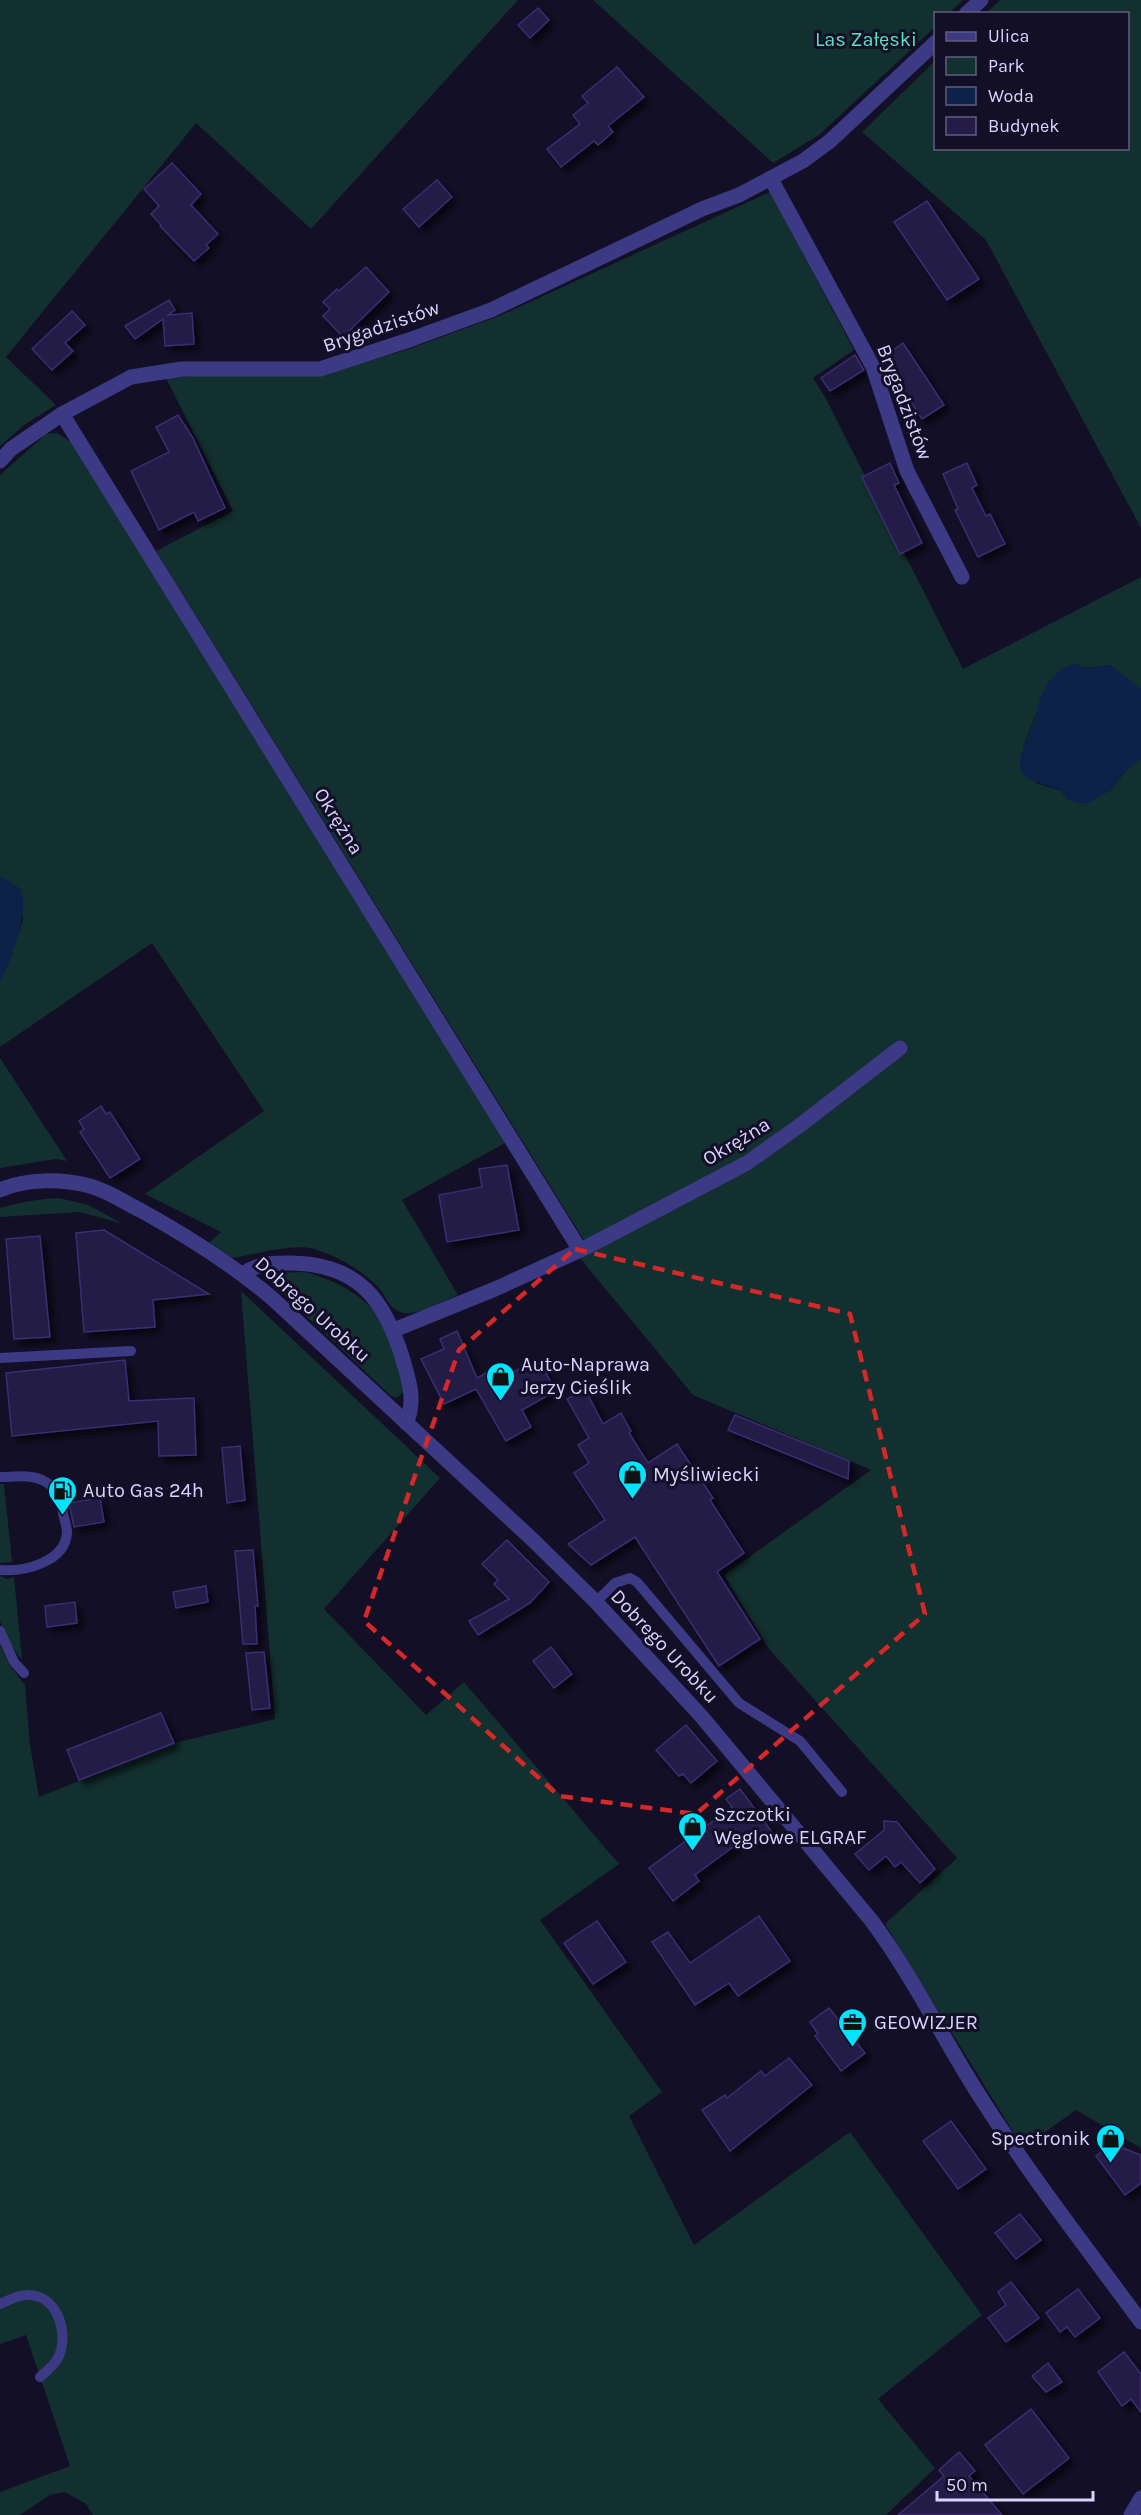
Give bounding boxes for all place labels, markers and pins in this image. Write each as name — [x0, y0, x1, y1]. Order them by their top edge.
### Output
place label: Auto-Naprawa Jerzy Cieślik — [521, 1353, 650, 1399]
shop icon: Auto-Naprawa Jerzy Cieślik — [484, 1360, 516, 1402]
shop icon: Myśliwiecki — [616, 1458, 648, 1500]
place label: Myśliwiecki — [653, 1463, 760, 1486]
fuel station icon: Auto Gas 24h — [46, 1474, 78, 1516]
place label: Auto Gas 24h — [83, 1479, 204, 1502]
place label: Szczotki Węglowe ELGRAF — [714, 1803, 867, 1849]
shop icon: Szczotki Węglowe ELGRAF — [677, 1810, 709, 1852]
office icon: GEOWIZJER — [837, 2006, 869, 2048]
place label: GEOWIZJER — [874, 2011, 978, 2034]
shop icon: Spectronik — [1095, 2122, 1127, 2164]
place label: Spectronik — [991, 2127, 1090, 2150]

